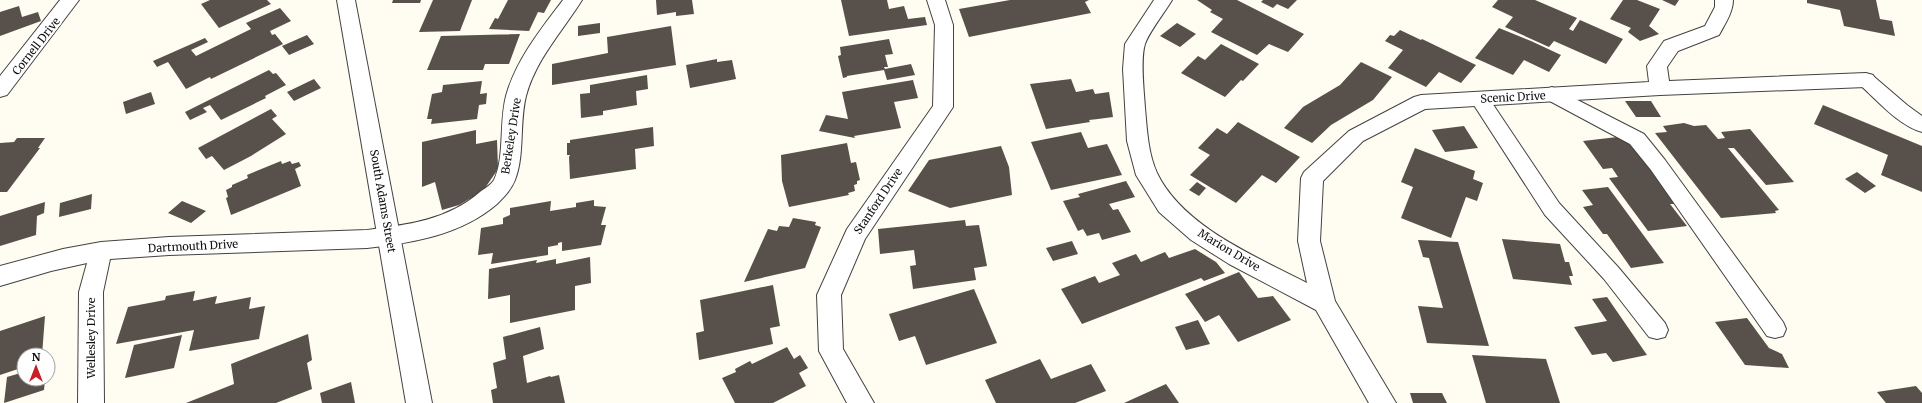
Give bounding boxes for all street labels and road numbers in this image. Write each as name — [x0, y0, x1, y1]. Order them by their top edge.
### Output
street label: Cornell Drive — [9, 14, 63, 78]
street label: Scenic Drive — [1480, 88, 1546, 106]
street label: Berkeley Drive — [498, 97, 524, 175]
street label: South Adams Street — [367, 148, 399, 254]
street label: Stanford Drive — [851, 165, 905, 237]
street label: Marion Drive — [1195, 226, 1263, 274]
street label: Dartmouth Drive — [148, 237, 239, 255]
street label: Wellesley Drive — [84, 297, 98, 379]

